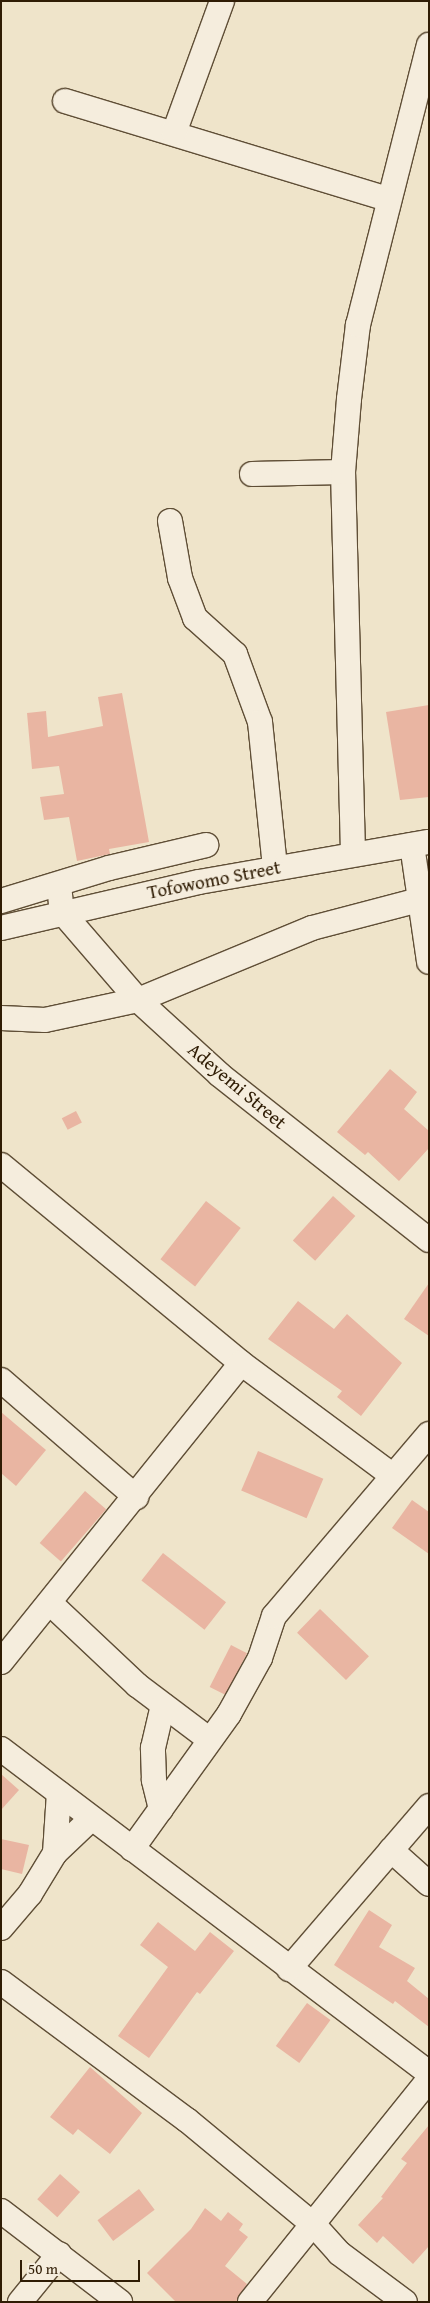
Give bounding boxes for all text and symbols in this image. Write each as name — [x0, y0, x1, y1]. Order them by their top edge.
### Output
street label: Tofowomo Street — [145, 856, 283, 904]
street label: Adeyemi Street — [183, 1038, 291, 1134]
scale bar — [22, 2250, 142, 2282]
text: 50 m — [28, 2258, 58, 2279]

